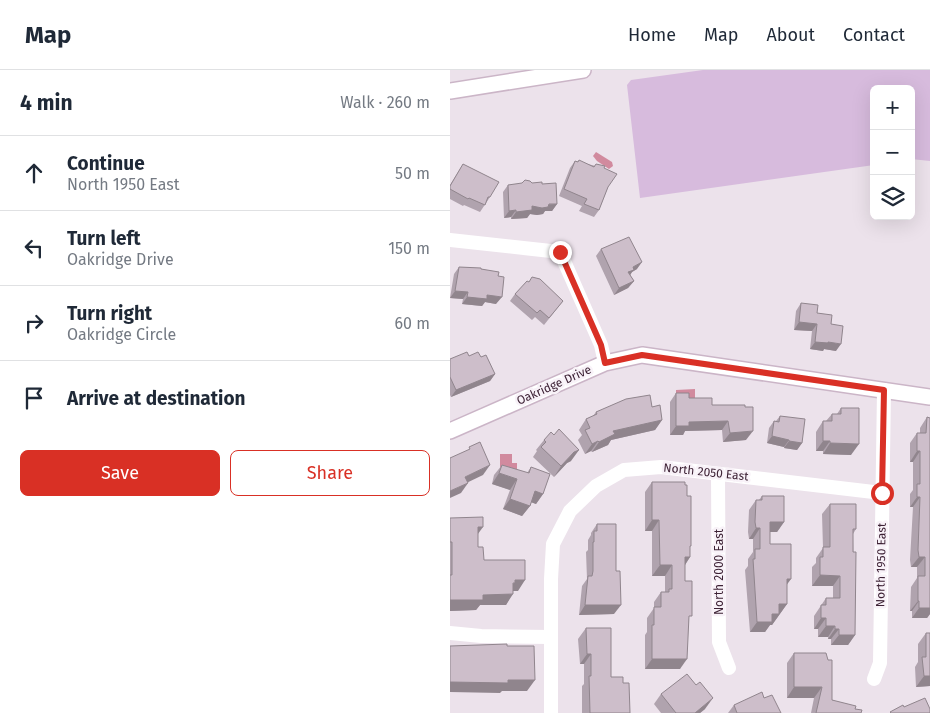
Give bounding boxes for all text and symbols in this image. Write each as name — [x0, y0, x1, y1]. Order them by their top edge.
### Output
text: Map — [25, 21, 71, 49]
text: Home — [628, 24, 676, 46]
text: Map — [704, 24, 738, 46]
text: About — [766, 24, 815, 46]
text: Contact — [843, 24, 905, 46]
map controls — [870, 85, 915, 220]
button: + — [870, 85, 915, 130]
text: 4 min — [20, 90, 73, 116]
text: Walk · 260 m — [340, 93, 430, 112]
button: − — [870, 130, 915, 175]
text: Continue — [67, 152, 145, 175]
icon: ahead — [20, 159, 48, 187]
text: 50 m — [395, 164, 430, 183]
text: North 1950 East — [67, 175, 180, 194]
button: layers — [870, 175, 915, 220]
text: Turn left — [67, 227, 141, 250]
icon: left — [20, 234, 48, 262]
text: 150 m — [388, 239, 430, 258]
route end — [549, 241, 572, 264]
text: Oakridge Drive — [67, 250, 174, 269]
text: Turn right — [67, 302, 152, 325]
icon: right — [20, 309, 48, 337]
text: 60 m — [395, 314, 430, 333]
text: Oakridge Circle — [67, 325, 176, 344]
street label: Oakridge Drive — [515, 362, 593, 408]
icon: arrive — [20, 384, 48, 412]
text: Arrive at destination — [67, 387, 246, 410]
button: Save — [20, 450, 220, 496]
button: Share — [230, 450, 430, 496]
street label: North 2050 East — [663, 461, 750, 484]
route start — [871, 482, 894, 505]
street label: North 1950 East — [873, 522, 889, 607]
street label: North 2000 East — [712, 528, 726, 615]

